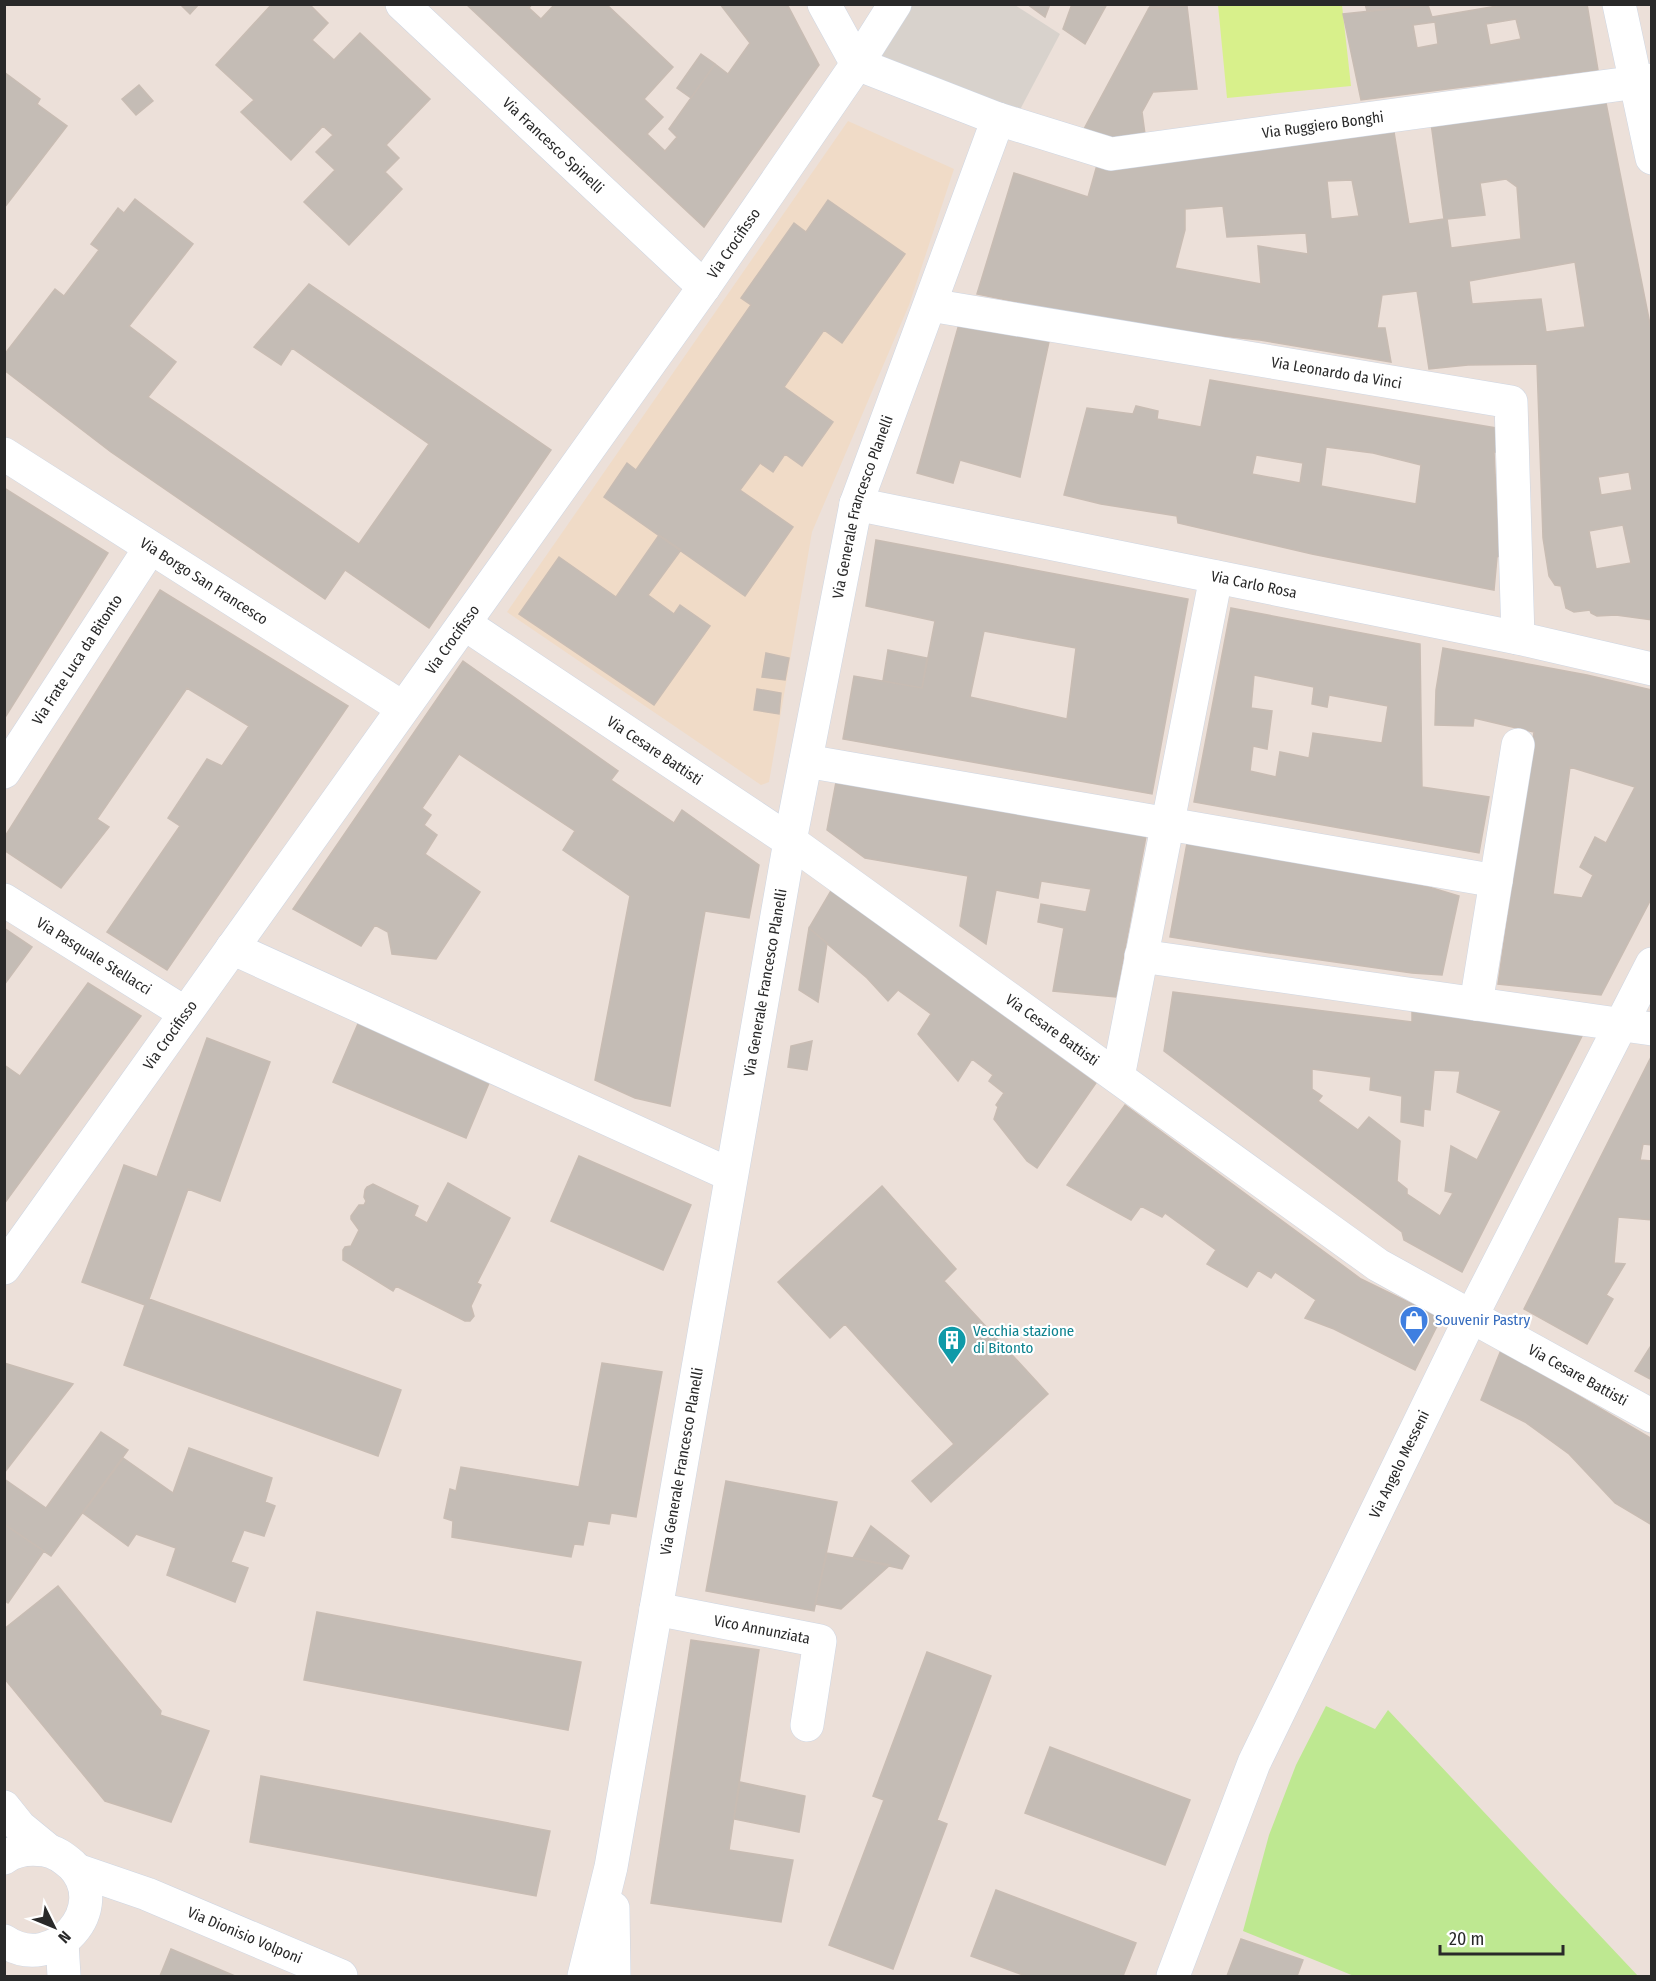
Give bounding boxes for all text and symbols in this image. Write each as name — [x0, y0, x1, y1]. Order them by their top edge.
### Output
street label: Via Francesco Spinelli — [499, 94, 607, 197]
street label: Via Ruggiero Bonghi — [1261, 108, 1385, 142]
street label: Via Crocifisso — [704, 205, 764, 282]
street label: Via Leonardo da Vinci — [1270, 353, 1403, 393]
street label: Via Generale Francesco Planelli — [829, 413, 897, 600]
street label: Via Borgo San Francesco — [137, 534, 271, 629]
street label: Via Carlo Rosa — [1209, 567, 1298, 602]
street label: Via Frate Luca da Bitonto — [28, 591, 126, 728]
street label: Via Crocifisso — [422, 601, 483, 678]
street label: Via Cesare Battisti — [604, 712, 706, 789]
street label: Via Generale Francesco Planelli — [740, 887, 790, 1078]
street label: Via Pasquale Stellacci — [33, 914, 155, 999]
street label: Via Cesare Battisti — [1002, 990, 1102, 1070]
street label: Via Crocifisso — [139, 997, 201, 1073]
shop icon: Souvenir Pastry — [1398, 1304, 1430, 1346]
place label: Souvenir Pastry — [1435, 1311, 1531, 1329]
place label: Vecchia stazione di Bitonto — [973, 1322, 1074, 1357]
building icon: Vecchia stazione di Bitonto — [936, 1324, 968, 1366]
street label: Via Cesare Battisti — [1525, 1341, 1631, 1410]
street label: Via Generale Francesco Planelli — [657, 1366, 707, 1557]
street label: Via Angelo Messeni — [1366, 1408, 1433, 1521]
street label: Vico Annunziata — [712, 1611, 812, 1648]
north arrow — [24, 1897, 84, 1957]
street label: Via Dionisio Volponi — [185, 1903, 305, 1967]
scale bar — [1440, 1918, 1563, 1956]
text: N — [54, 1927, 75, 1947]
text: 20 m — [1449, 1928, 1484, 1950]

